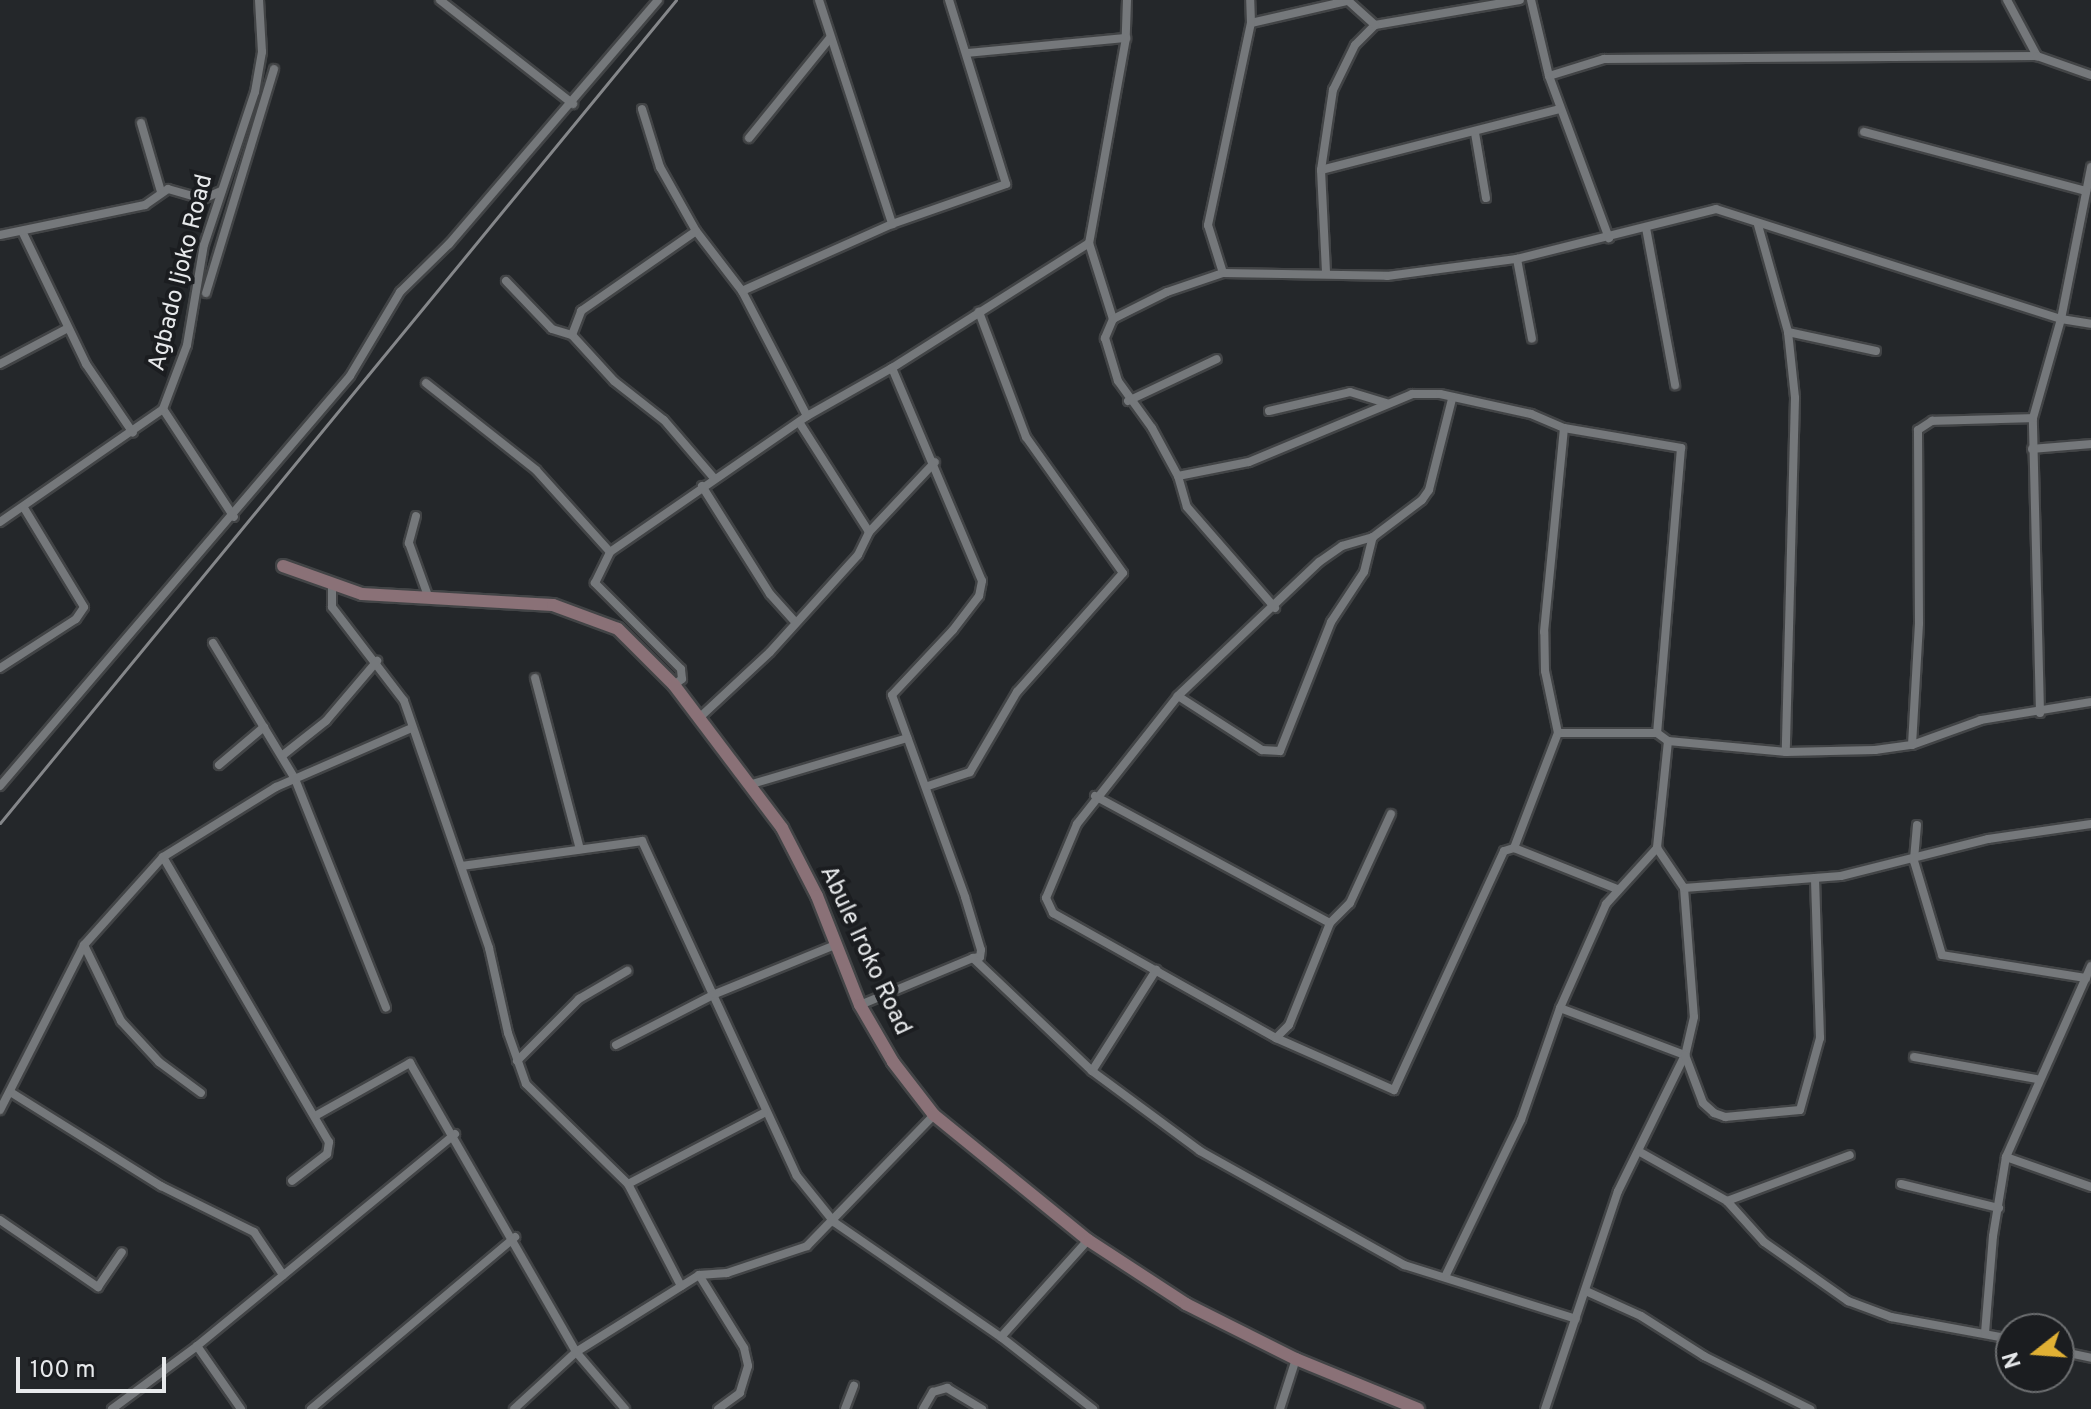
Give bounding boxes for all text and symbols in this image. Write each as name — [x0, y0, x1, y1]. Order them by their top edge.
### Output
street label: Agbado Ijoko Road — [144, 172, 220, 374]
street label: Abule Iroko Road — [812, 862, 916, 1040]
north arrow — [1995, 1313, 2075, 1393]
scale bar — [20, 1341, 170, 1391]
text: N — [1998, 1348, 2029, 1371]
text: 100 m — [30, 1356, 96, 1386]

